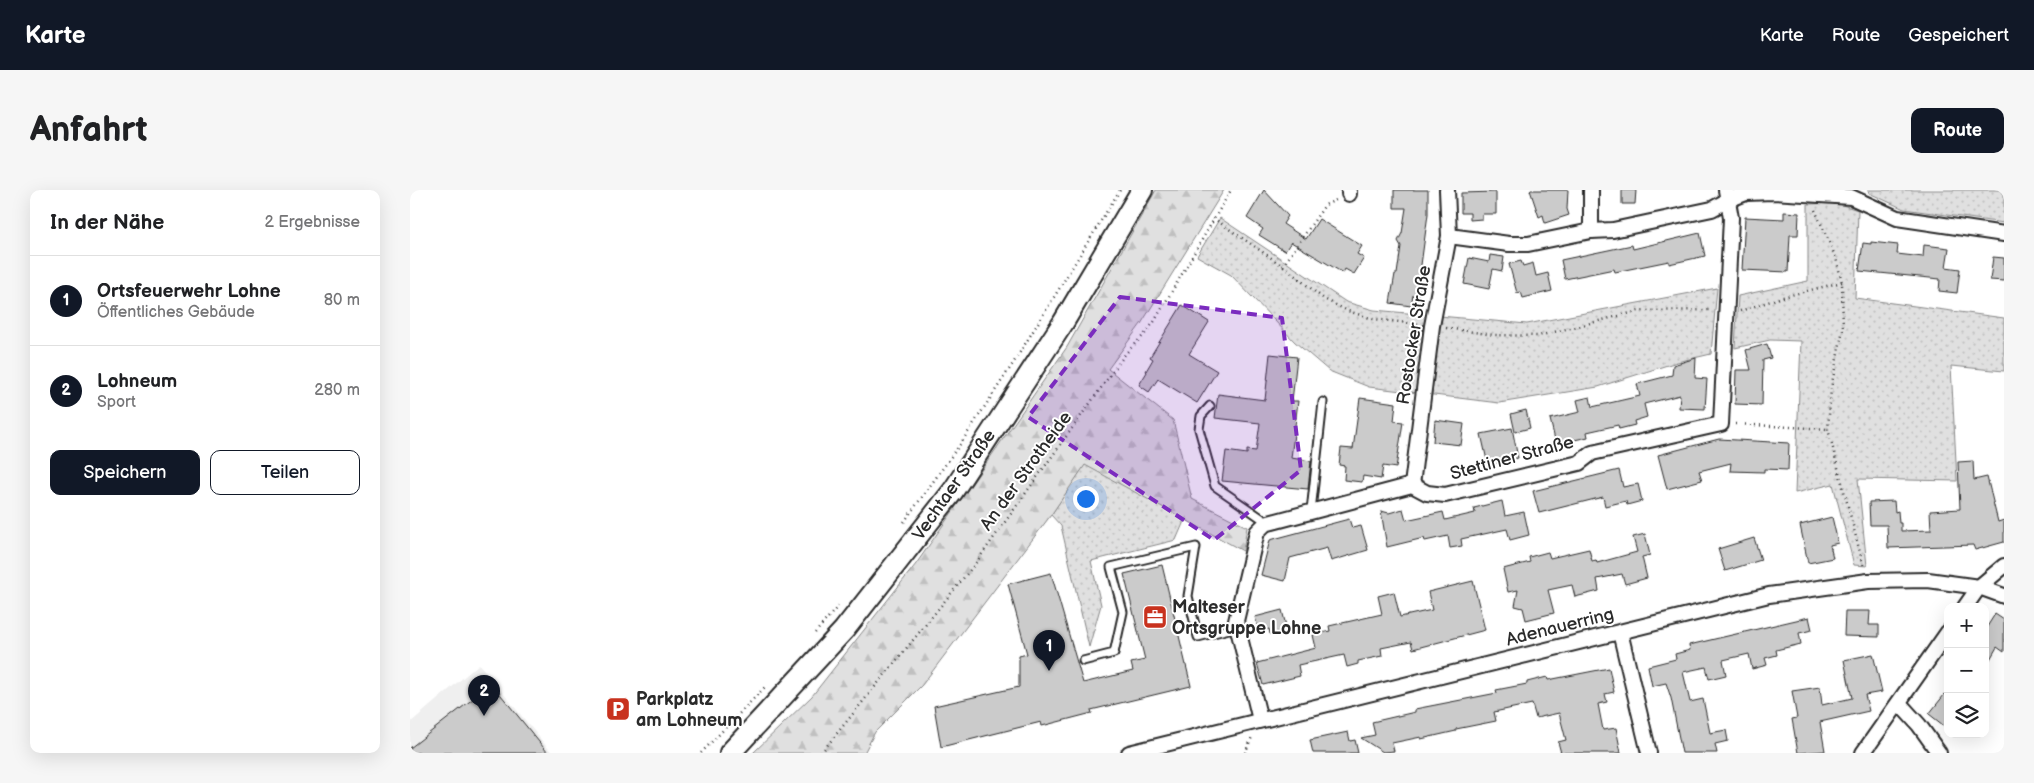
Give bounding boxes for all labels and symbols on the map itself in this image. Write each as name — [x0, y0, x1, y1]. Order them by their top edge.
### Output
street label: Rostocker Straße — [1393, 264, 1435, 406]
street label: An der Strotheide — [976, 407, 1076, 535]
street label: Vechtaer Straße — [908, 425, 1000, 544]
street label: Stettiner Straße — [1448, 431, 1576, 485]
your location — [1073, 486, 1099, 512]
place label: Malteser Ortsgruppe Lohne — [1172, 597, 1321, 639]
street label: Adenauerring — [1504, 603, 1616, 651]
office icon: Malteser Ortsgruppe Lohne — [1142, 604, 1168, 630]
pin: 1 — [1033, 630, 1065, 671]
pin: 2 — [468, 675, 500, 716]
place label: Parkplatz am Lohneum — [636, 689, 743, 731]
parking icon: Parkplatz am Lohneum — [605, 696, 631, 722]

